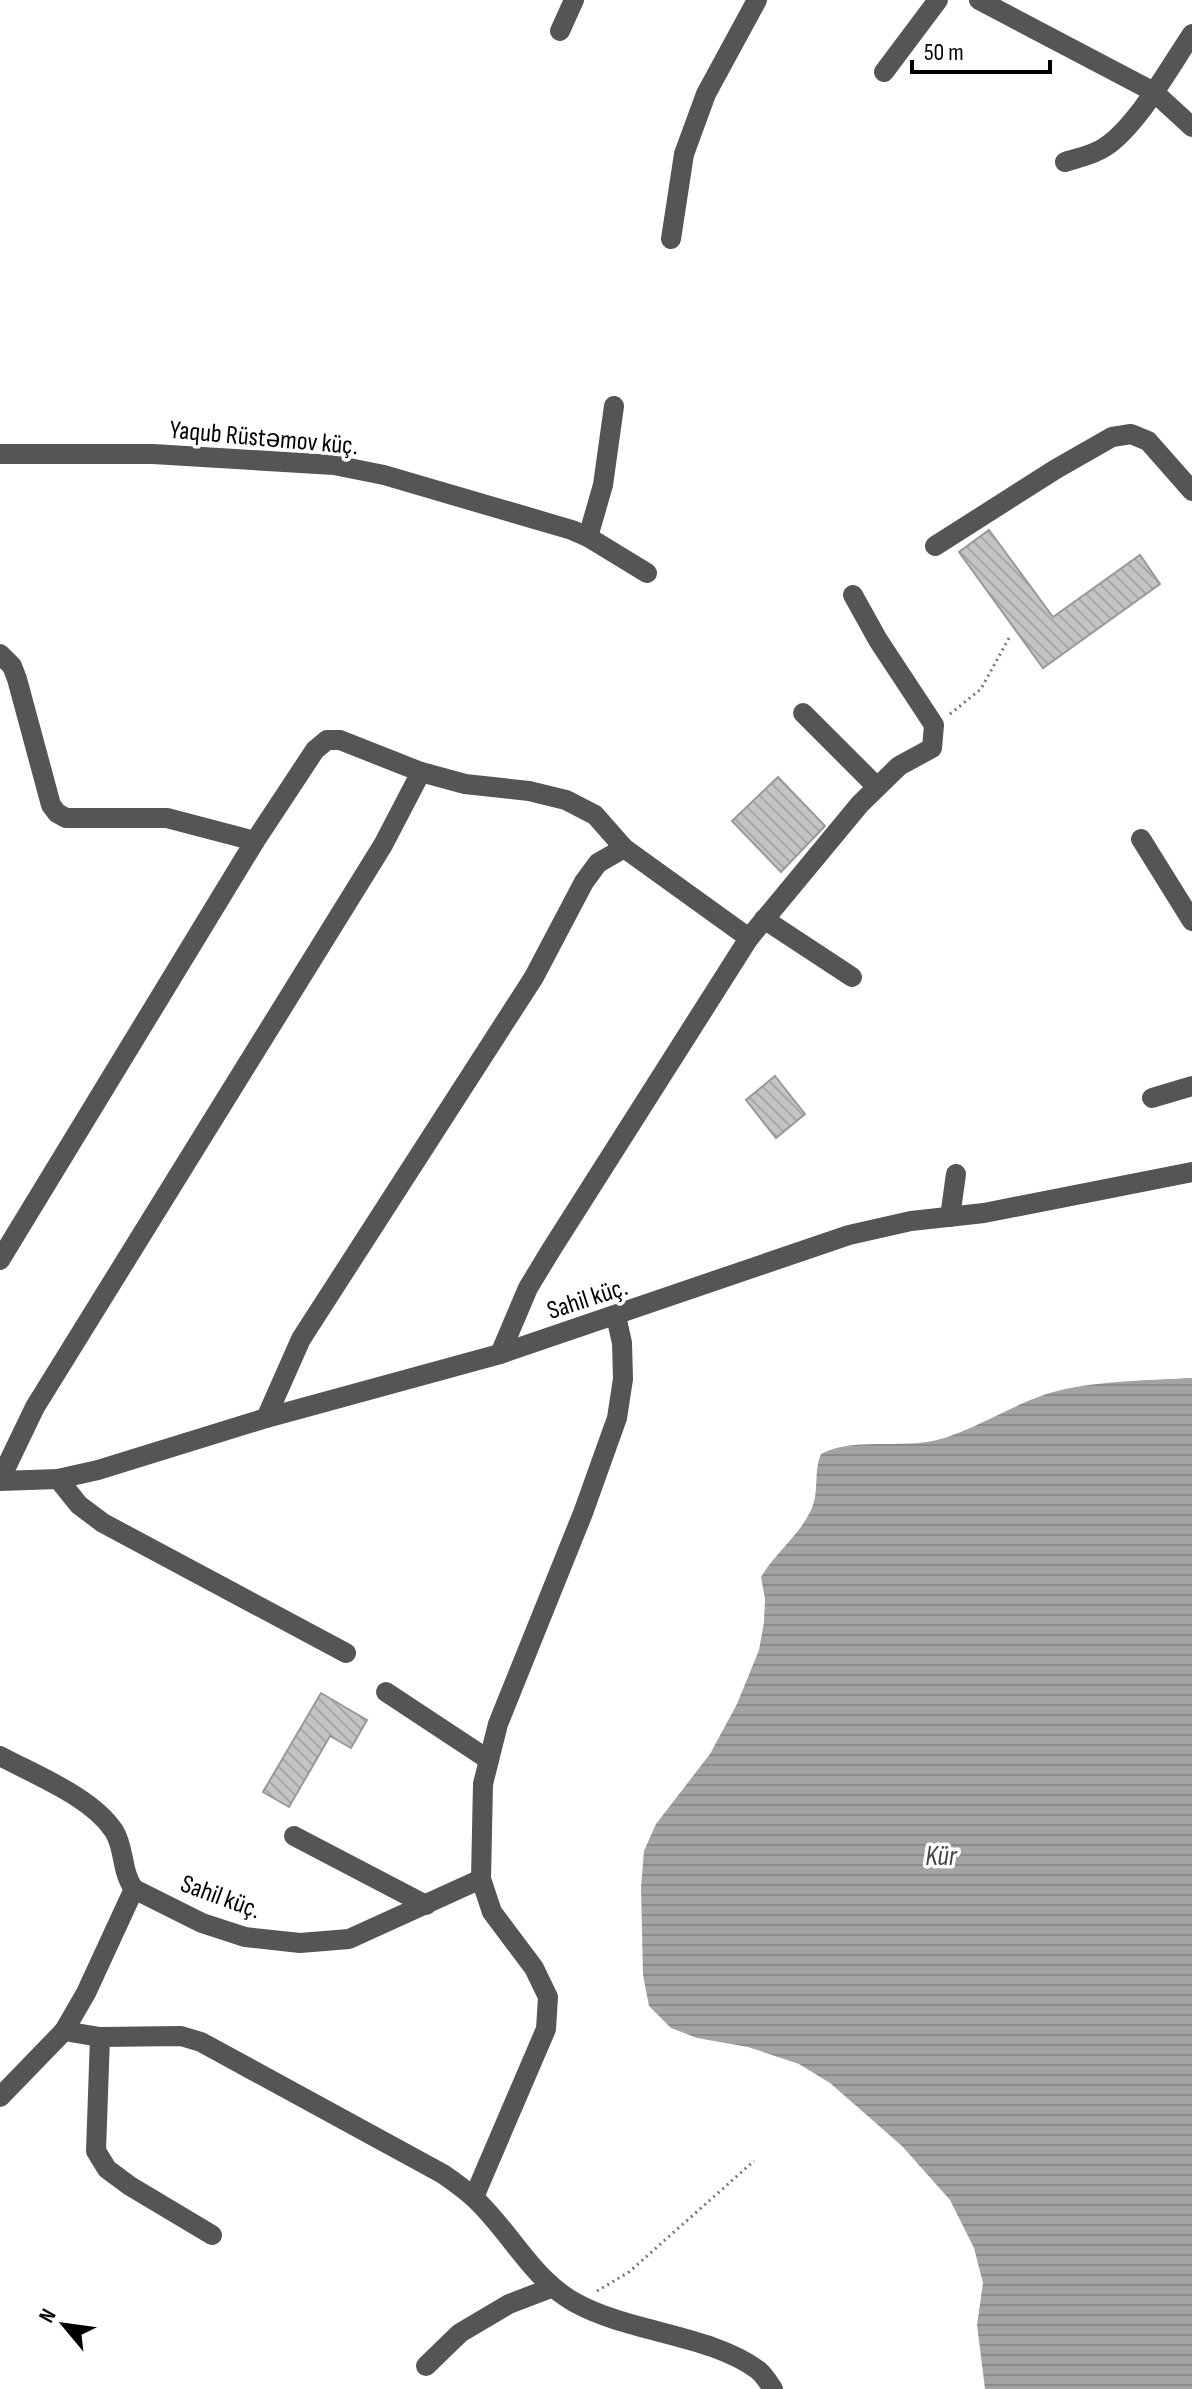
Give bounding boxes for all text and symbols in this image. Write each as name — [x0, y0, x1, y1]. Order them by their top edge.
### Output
scale bar — [912, 24, 1050, 74]
text: 50 m — [924, 38, 964, 67]
street label: Yaqub Rüstəmov küç. — [168, 415, 359, 462]
street label: Sahil küç. — [543, 1272, 632, 1327]
water label: Kür — [925, 1840, 958, 1873]
street label: Sahil küç. — [176, 1869, 265, 1926]
north arrow — [24, 2285, 104, 2365]
text: N — [33, 2304, 62, 2328]

